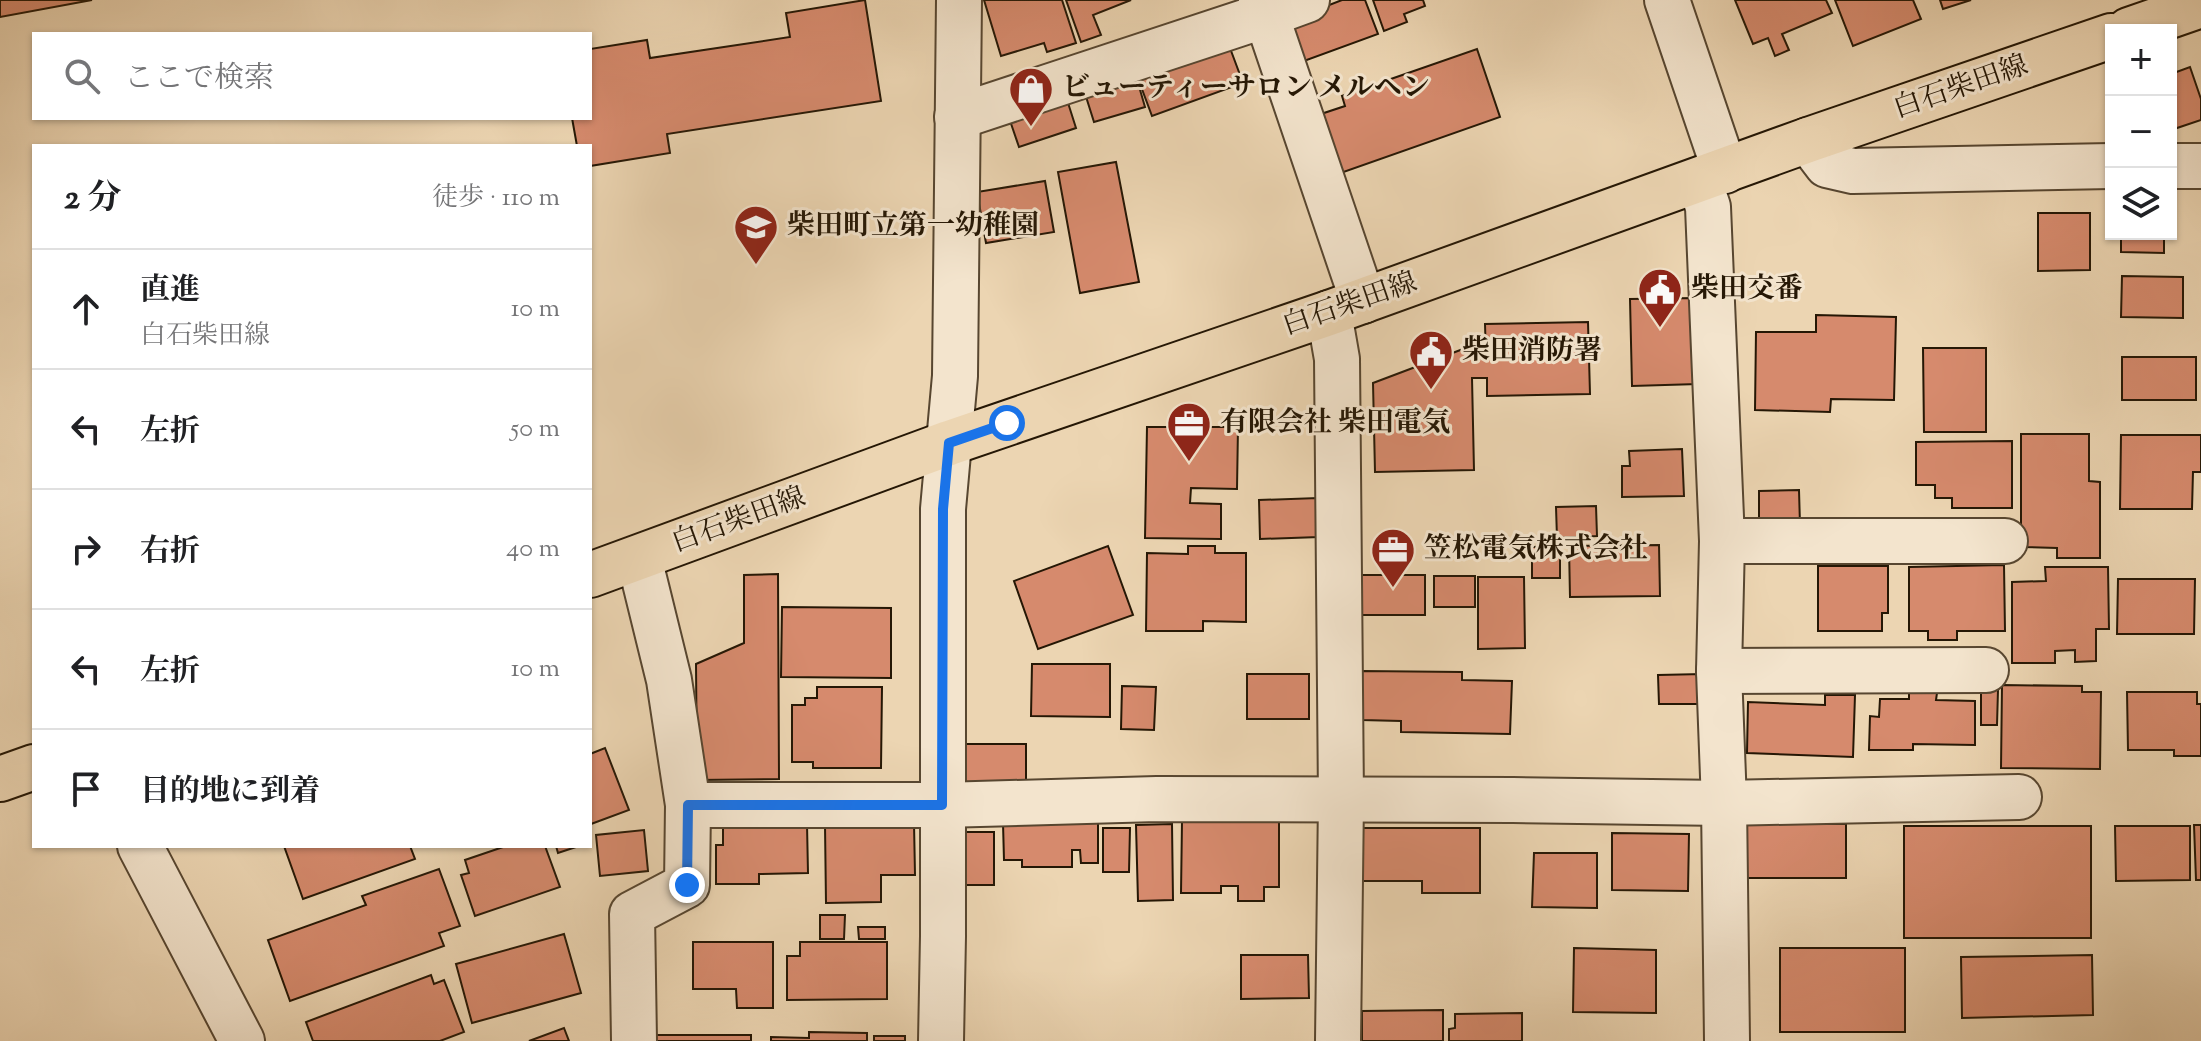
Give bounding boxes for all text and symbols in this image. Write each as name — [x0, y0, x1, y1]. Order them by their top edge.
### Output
map controls — [2105, 24, 2177, 240]
button: + — [2105, 24, 2177, 96]
search box — [32, 32, 592, 120]
street label: 白石柴田線 — [1888, 46, 2034, 130]
icon: search — [60, 54, 104, 98]
text: ここで検索 — [124, 58, 274, 101]
shop icon: ビューティーサロン メルヘン — [1007, 65, 1055, 128]
place label: ビューティーサロン メルヘン — [1062, 69, 1430, 109]
button: − — [2105, 96, 2177, 168]
button: layers — [2105, 168, 2177, 240]
text: 2 分 — [64, 175, 121, 224]
text: 徒歩 · 110 m — [432, 180, 560, 217]
school or university icon: 柴田町立第一幼稚園 — [732, 203, 780, 266]
place label: 柴田町立第一幼稚園 — [787, 207, 1039, 247]
street label: 白石柴田線 — [1277, 263, 1423, 347]
public building icon: 柴田交番 — [1636, 266, 1684, 329]
text: 直進 — [140, 270, 200, 313]
place label: 柴田交番 — [1691, 270, 1803, 310]
icon: ahead — [64, 287, 108, 331]
text: 10 m — [511, 291, 560, 328]
text: 白石柴田線 — [140, 318, 270, 355]
public building icon: 柴田消防署 — [1407, 328, 1455, 391]
place label: 柴田消防署 — [1462, 332, 1602, 372]
office icon: 有限会社 柴田電気 — [1165, 400, 1213, 463]
place label: 有限会社 柴田電気 — [1220, 404, 1450, 444]
route start — [989, 405, 1025, 441]
icon: left — [64, 407, 108, 451]
text: 左折 — [140, 411, 200, 454]
text: 50 m — [510, 411, 560, 448]
street label: 白石柴田線 — [666, 478, 812, 564]
office icon: 笠松電気株式会社 — [1369, 526, 1417, 589]
icon: right — [64, 527, 108, 571]
place label: 笠松電気株式会社 — [1424, 530, 1648, 570]
text: 右折 — [140, 531, 200, 574]
text: 40 m — [506, 531, 560, 568]
icon: left — [64, 647, 108, 691]
text: 左折 — [140, 651, 200, 694]
text: 10 m — [511, 651, 560, 688]
icon: arrive — [64, 767, 108, 811]
text: 目的地に到着 — [140, 771, 320, 814]
route end — [669, 867, 705, 903]

